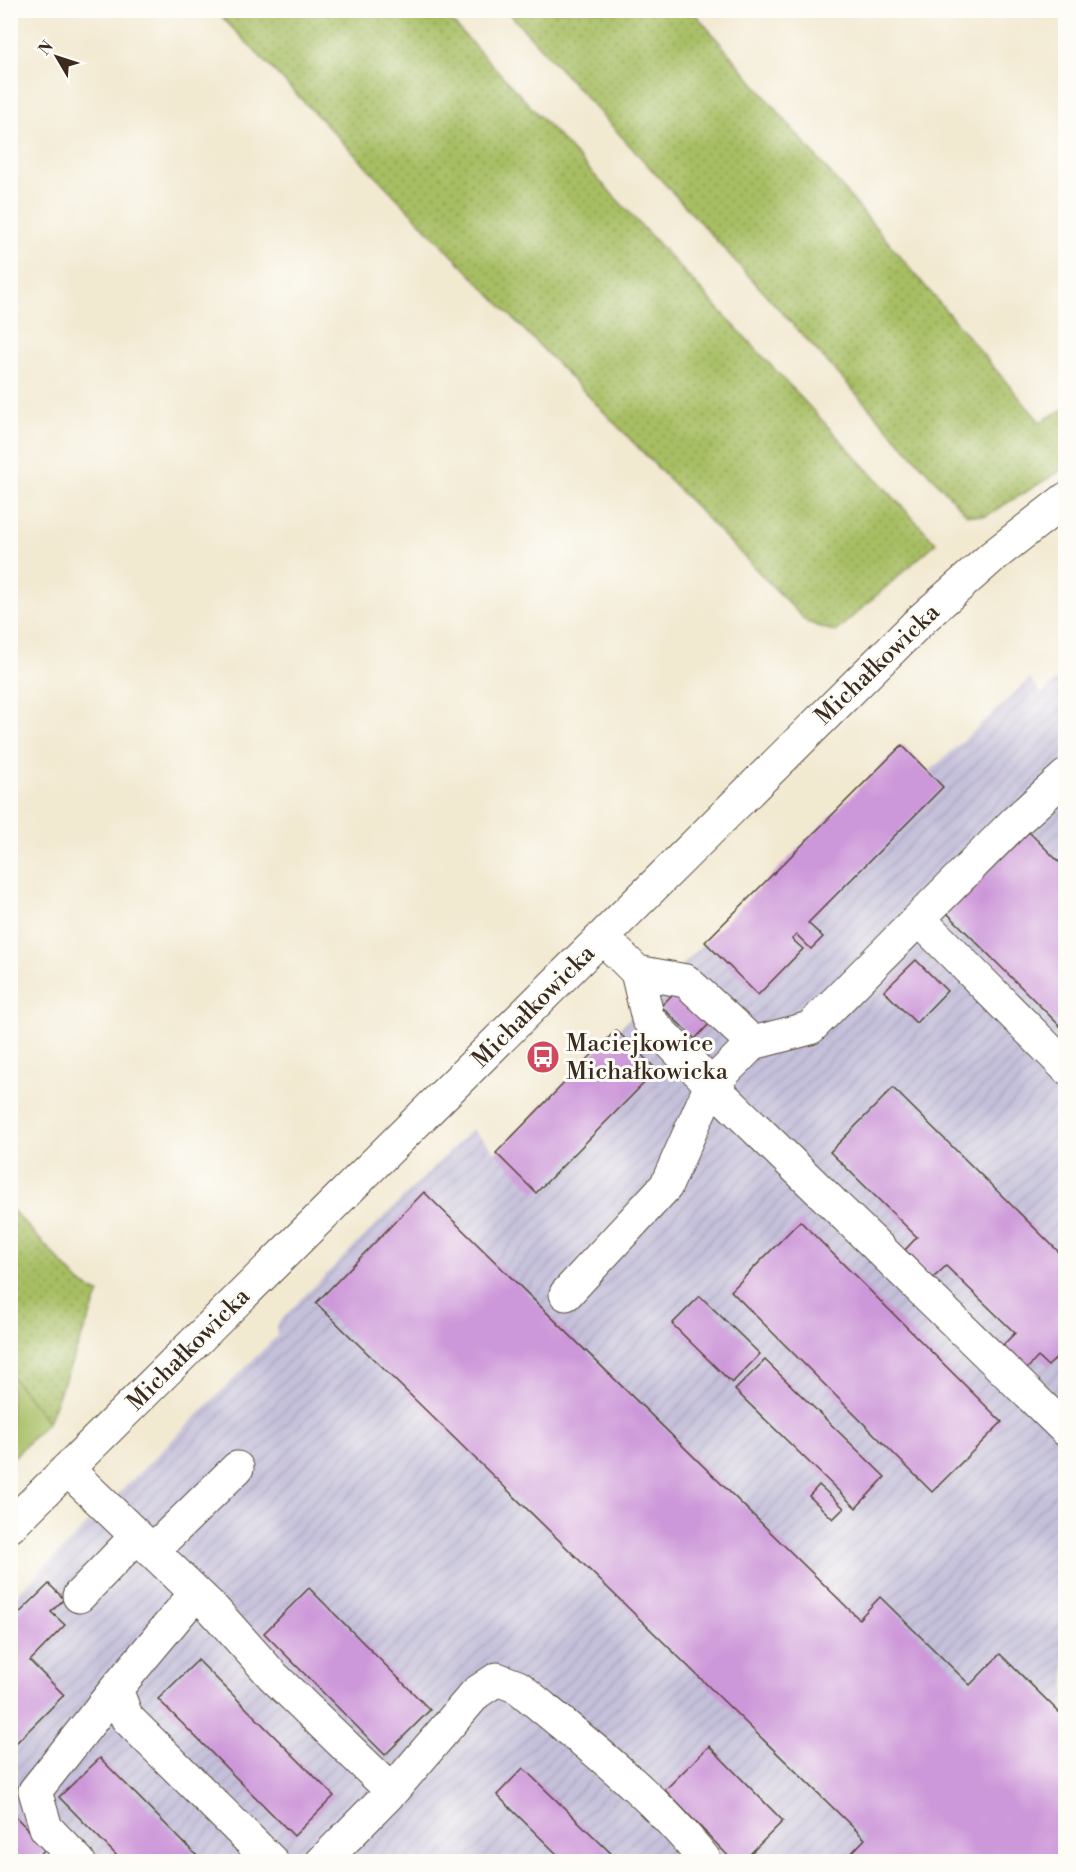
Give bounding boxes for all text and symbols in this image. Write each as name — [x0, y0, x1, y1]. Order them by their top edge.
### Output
north arrow — [27, 27, 87, 87]
text: N — [34, 37, 58, 59]
street label: Michałkowicka — [809, 597, 947, 732]
street label: Michałkowicka — [466, 938, 602, 1075]
place label: Maciejkowice Michałkowicka — [566, 1029, 729, 1087]
bus stop icon: Maciejkowice Michałkowicka — [525, 1039, 561, 1075]
street label: Michałkowicka — [121, 1281, 257, 1418]

